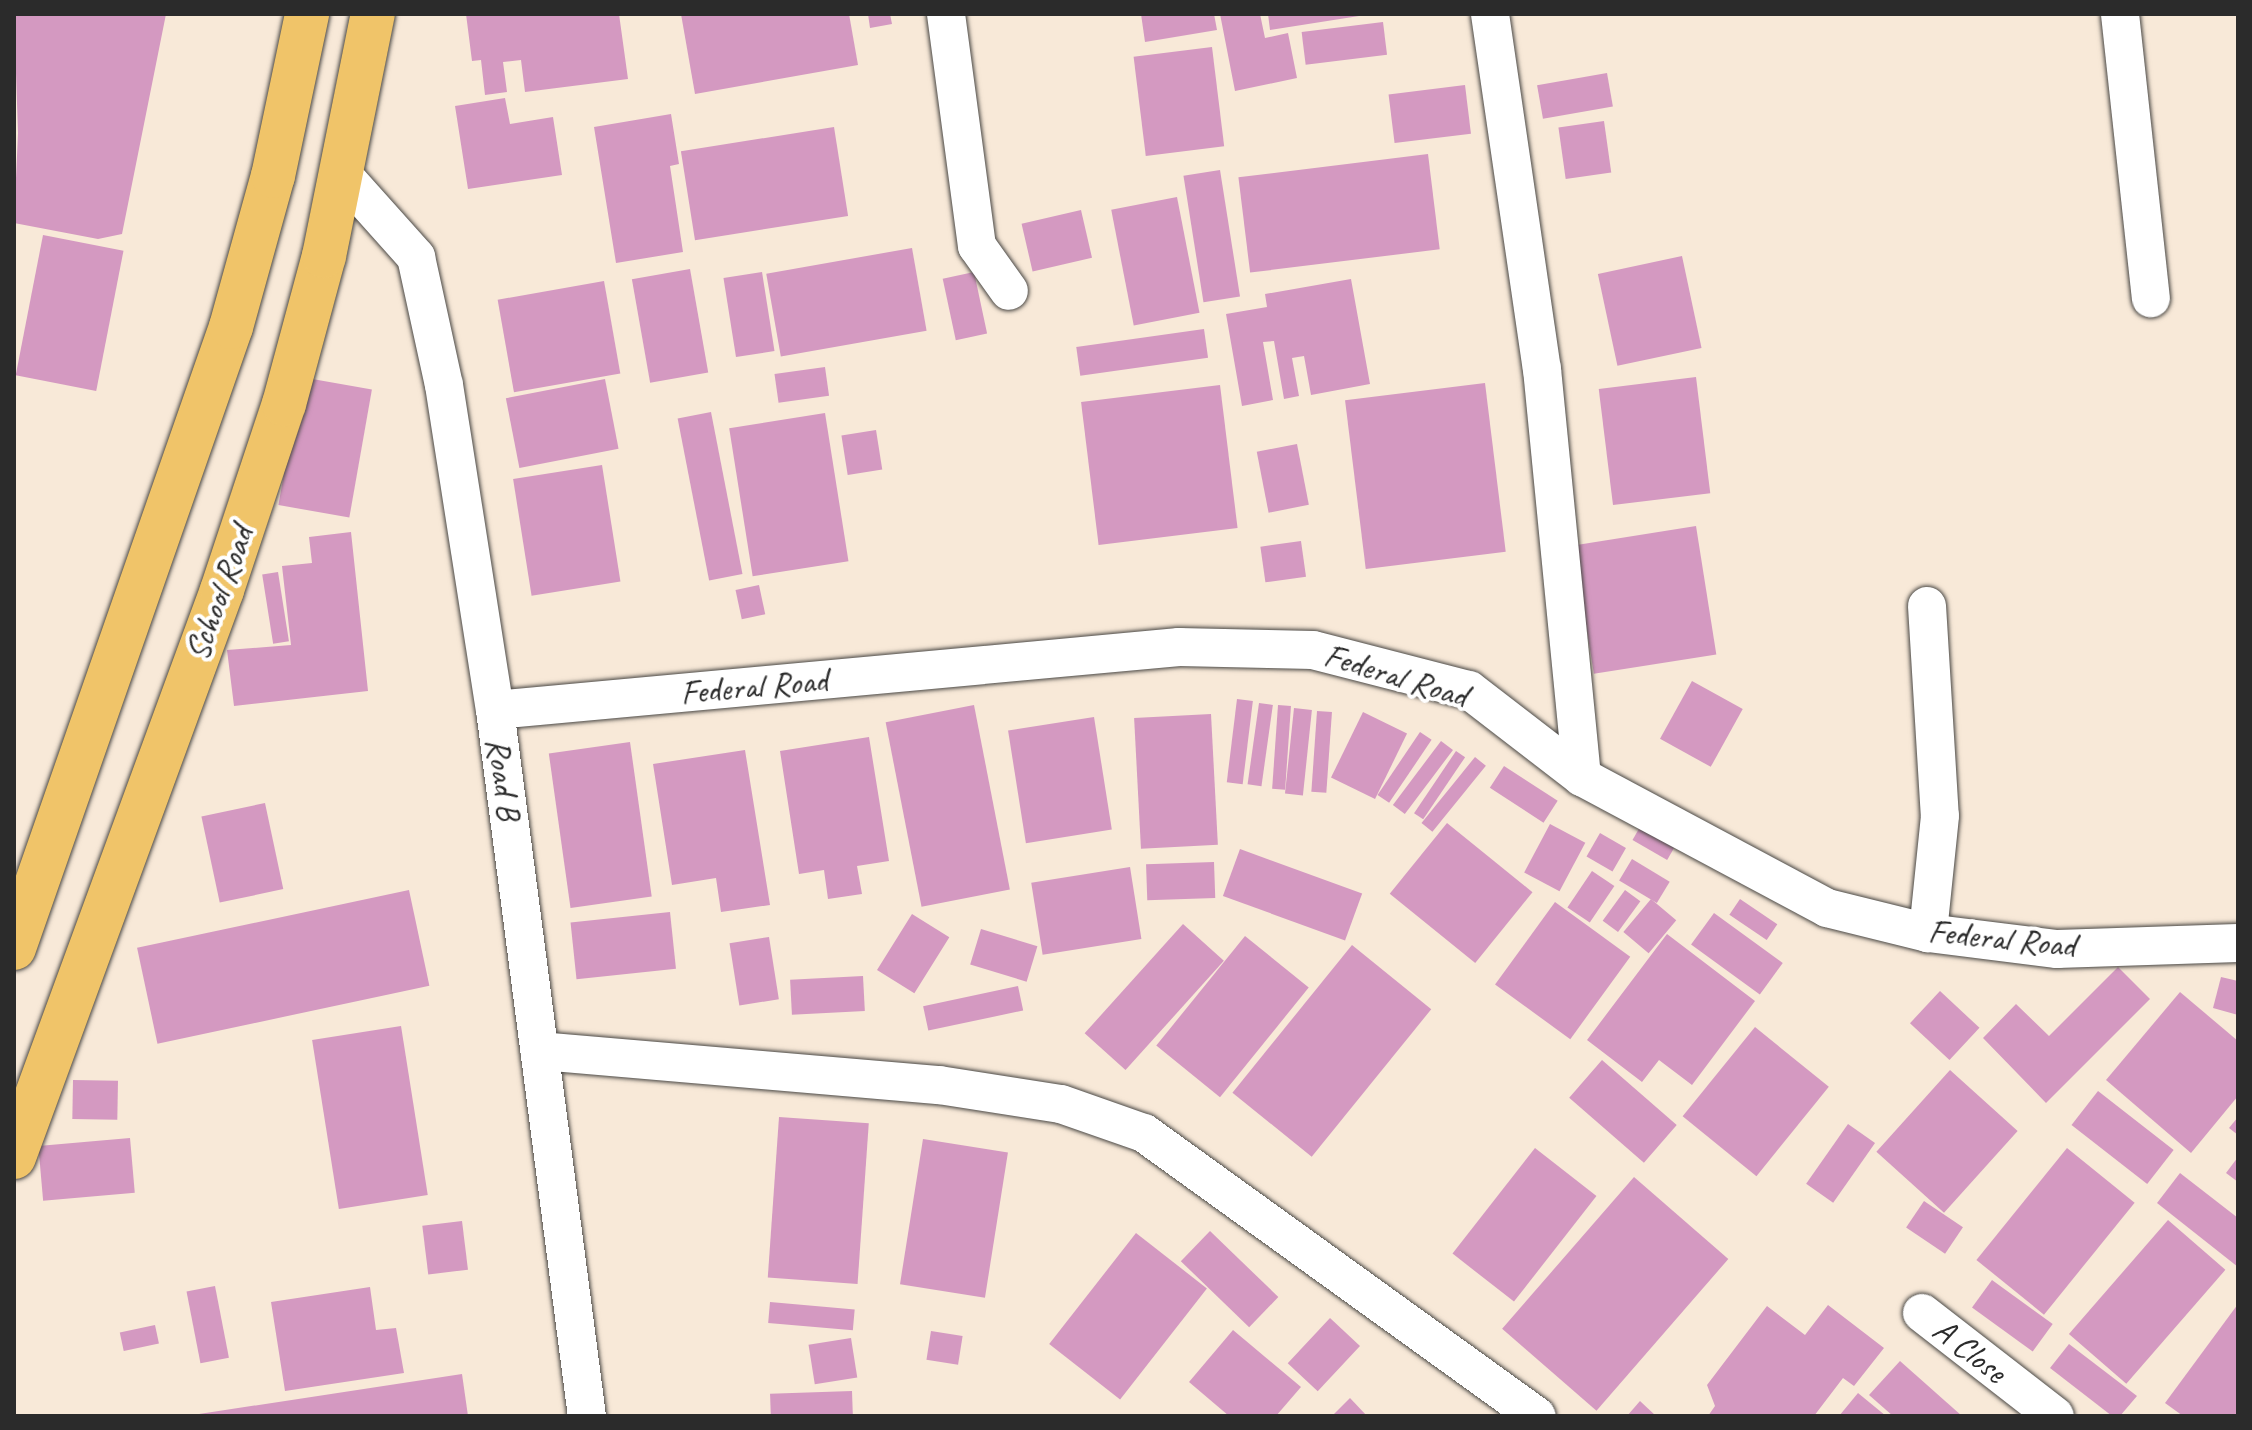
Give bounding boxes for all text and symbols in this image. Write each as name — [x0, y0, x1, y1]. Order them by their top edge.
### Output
street label: School Road — [176, 521, 262, 665]
street label: Federal Road — [1320, 634, 1472, 716]
street label: Federal Road — [679, 659, 829, 713]
street label: Road B — [478, 735, 530, 823]
street label: Federal Road — [1927, 910, 2077, 966]
street label: A Close — [1925, 1309, 2015, 1391]

